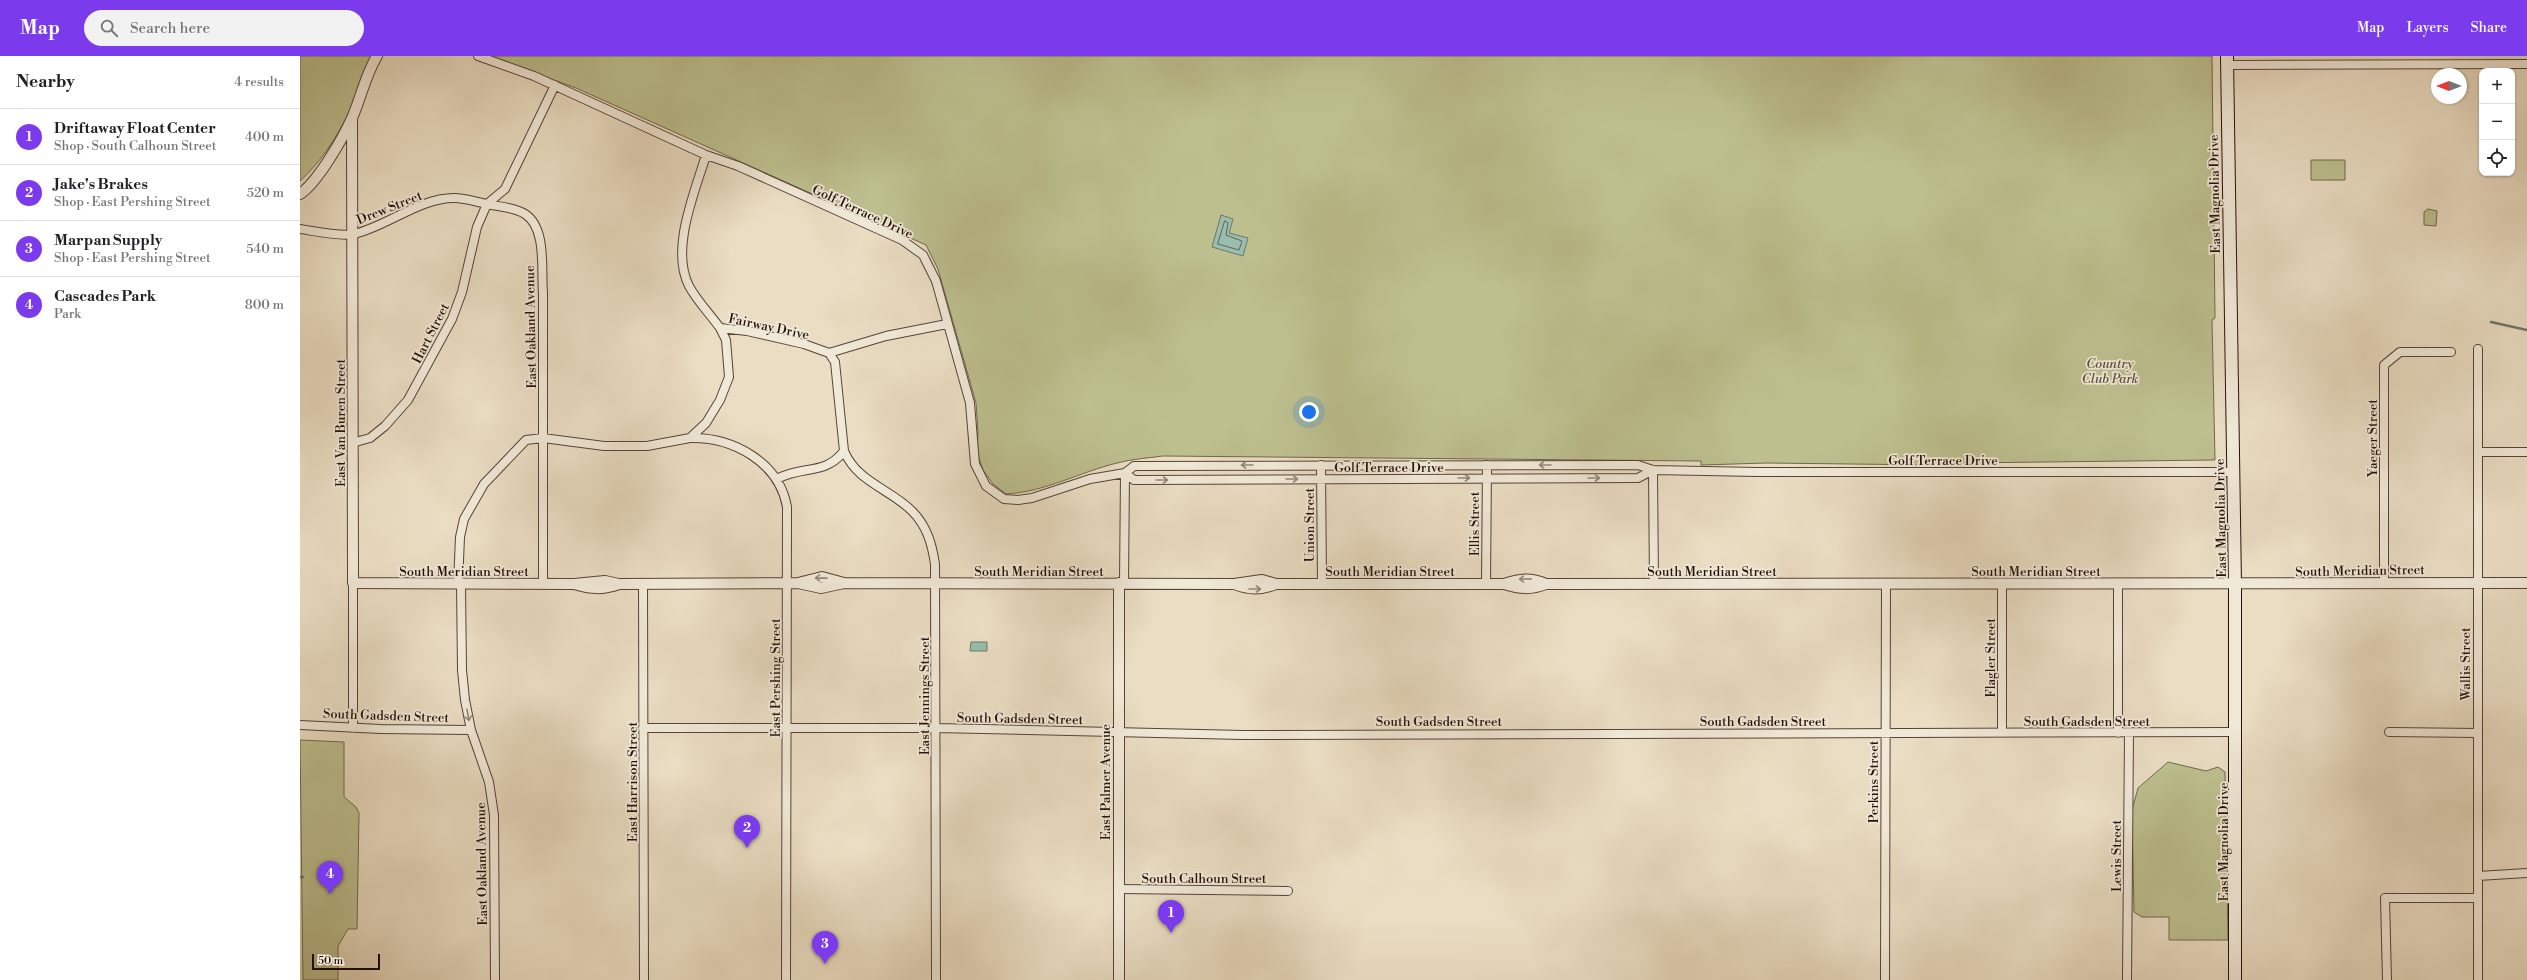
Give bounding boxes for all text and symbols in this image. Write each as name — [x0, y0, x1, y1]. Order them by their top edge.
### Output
search box — [84, 10, 364, 46]
text: Map — [20, 16, 60, 40]
icon: search — [98, 17, 120, 39]
text: Search here — [130, 19, 210, 38]
text: Map — [2357, 19, 2384, 37]
text: Layers — [2406, 19, 2449, 37]
text: Share — [2471, 19, 2507, 37]
north arrow — [2431, 68, 2467, 104]
map controls — [2479, 68, 2515, 176]
button: + — [2479, 68, 2515, 104]
text: Nearby — [16, 71, 75, 93]
text: 4 results — [234, 74, 284, 90]
button: − — [2479, 104, 2515, 140]
text: Driftaway Float Center — [54, 119, 216, 138]
text: 1 — [26, 129, 32, 145]
text: 400 m — [245, 129, 284, 145]
street label: East Magnolia Drive — [2206, 134, 2224, 254]
text: Shop · South Calhoun Street — [54, 138, 216, 154]
button: locate — [2479, 140, 2515, 176]
text: Jake's Brakes — [54, 175, 148, 194]
street label: Golf Terrace Drive — [810, 182, 916, 242]
text: 2 — [25, 185, 33, 201]
text: 520 m — [247, 185, 284, 201]
street label: Drew Street — [354, 187, 425, 228]
text: Shop · East Pershing Street — [54, 194, 211, 210]
text: Marpan Supply — [54, 231, 162, 250]
text: 3 — [25, 241, 33, 257]
text: 540 m — [246, 241, 284, 257]
text: Shop · East Pershing Street — [54, 250, 211, 266]
street label: East Oakland Avenue — [522, 265, 540, 389]
text: Cascades Park — [54, 287, 156, 306]
text: 4 — [25, 297, 33, 313]
text: 800 m — [245, 297, 284, 313]
street label: Hart Street — [409, 300, 453, 366]
text: Park — [54, 306, 81, 322]
street label: Fairway Drive — [727, 311, 811, 343]
park label: Country Club Park — [2082, 356, 2139, 387]
street label: East Van Buren Street — [333, 359, 349, 487]
street label: Yaeger Street — [2365, 399, 2381, 478]
your location — [1299, 402, 1319, 422]
street label: Golf Terrace Drive — [1888, 453, 1998, 469]
street label: East Magnolia Drive — [2212, 458, 2230, 578]
street label: Golf Terrace Drive — [1334, 460, 1444, 476]
one-way arrow — [1241, 461, 1254, 469]
one-way arrow — [1539, 461, 1552, 469]
one-way arrow — [1457, 474, 1470, 482]
one-way arrow — [1587, 474, 1600, 482]
one-way arrow — [1285, 475, 1298, 483]
one-way arrow — [1155, 476, 1168, 484]
street label: Union Street — [1302, 487, 1318, 562]
street label: Ellis Street — [1467, 491, 1483, 556]
street label: South Meridian Street — [2295, 562, 2425, 580]
street label: South Meridian Street — [399, 564, 529, 580]
street label: South Meridian Street — [974, 564, 1104, 580]
street label: South Meridian Street — [1325, 564, 1455, 580]
street label: South Meridian Street — [1647, 564, 1777, 580]
street label: South Meridian Street — [1971, 564, 2101, 580]
one-way arrow — [815, 574, 828, 582]
one-way arrow — [1519, 575, 1532, 583]
one-way arrow — [1248, 585, 1261, 593]
street label: East Pershing Street — [768, 618, 784, 738]
street label: Flagler Street — [1983, 618, 1999, 698]
street label: Wallis Street — [2458, 627, 2474, 702]
street label: East Jennings Street — [917, 636, 933, 755]
street label: South Gadsden Street — [323, 706, 450, 726]
one-way arrow — [464, 708, 472, 721]
street label: South Gadsden Street — [957, 710, 1084, 728]
street label: South Gadsden Street — [1376, 714, 1503, 730]
street label: South Gadsden Street — [1700, 714, 1827, 730]
street label: South Gadsden Street — [2024, 714, 2151, 730]
street label: East Harrison Street — [625, 721, 641, 842]
street label: East Palmer Avenue — [1098, 723, 1114, 840]
street label: Perkins Street — [1866, 740, 1882, 823]
street label: East Magnolia Drive — [2216, 782, 2232, 902]
street label: East Oakland Avenue — [473, 802, 491, 926]
pin: 2 — [734, 815, 760, 848]
street label: Lewis Street — [2109, 820, 2125, 892]
pin: 4 — [317, 861, 343, 894]
street label: South Calhoun Street — [1142, 871, 1267, 887]
pin: 1 — [1158, 900, 1184, 933]
pin: 3 — [812, 931, 838, 964]
scale bar — [312, 952, 380, 971]
text: 50 m — [318, 954, 343, 968]

